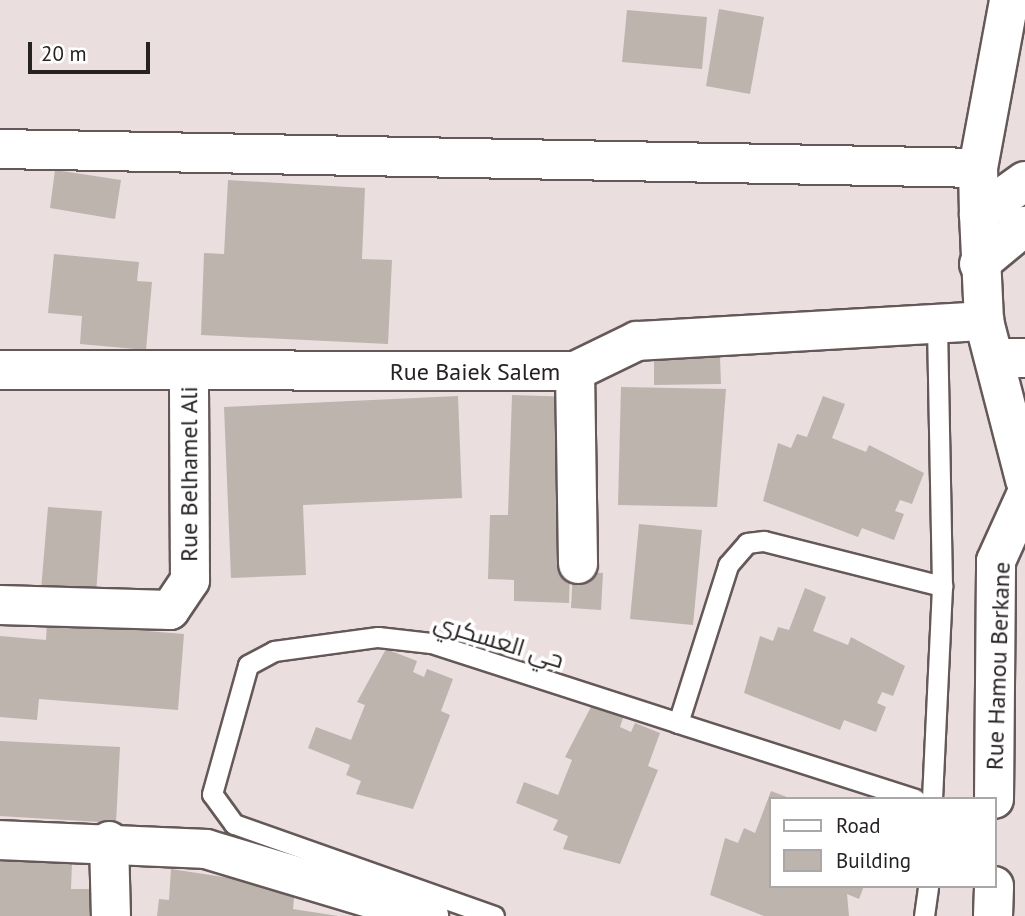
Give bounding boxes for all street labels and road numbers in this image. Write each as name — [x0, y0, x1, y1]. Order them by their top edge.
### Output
street label: Rue Baiek Salem — [389, 358, 561, 386]
street label: Rue Belhamel Ali — [175, 386, 203, 562]
street label: Rue Hamou Berkane — [980, 561, 1016, 771]
street label: حي العسكري — [431, 608, 567, 674]

